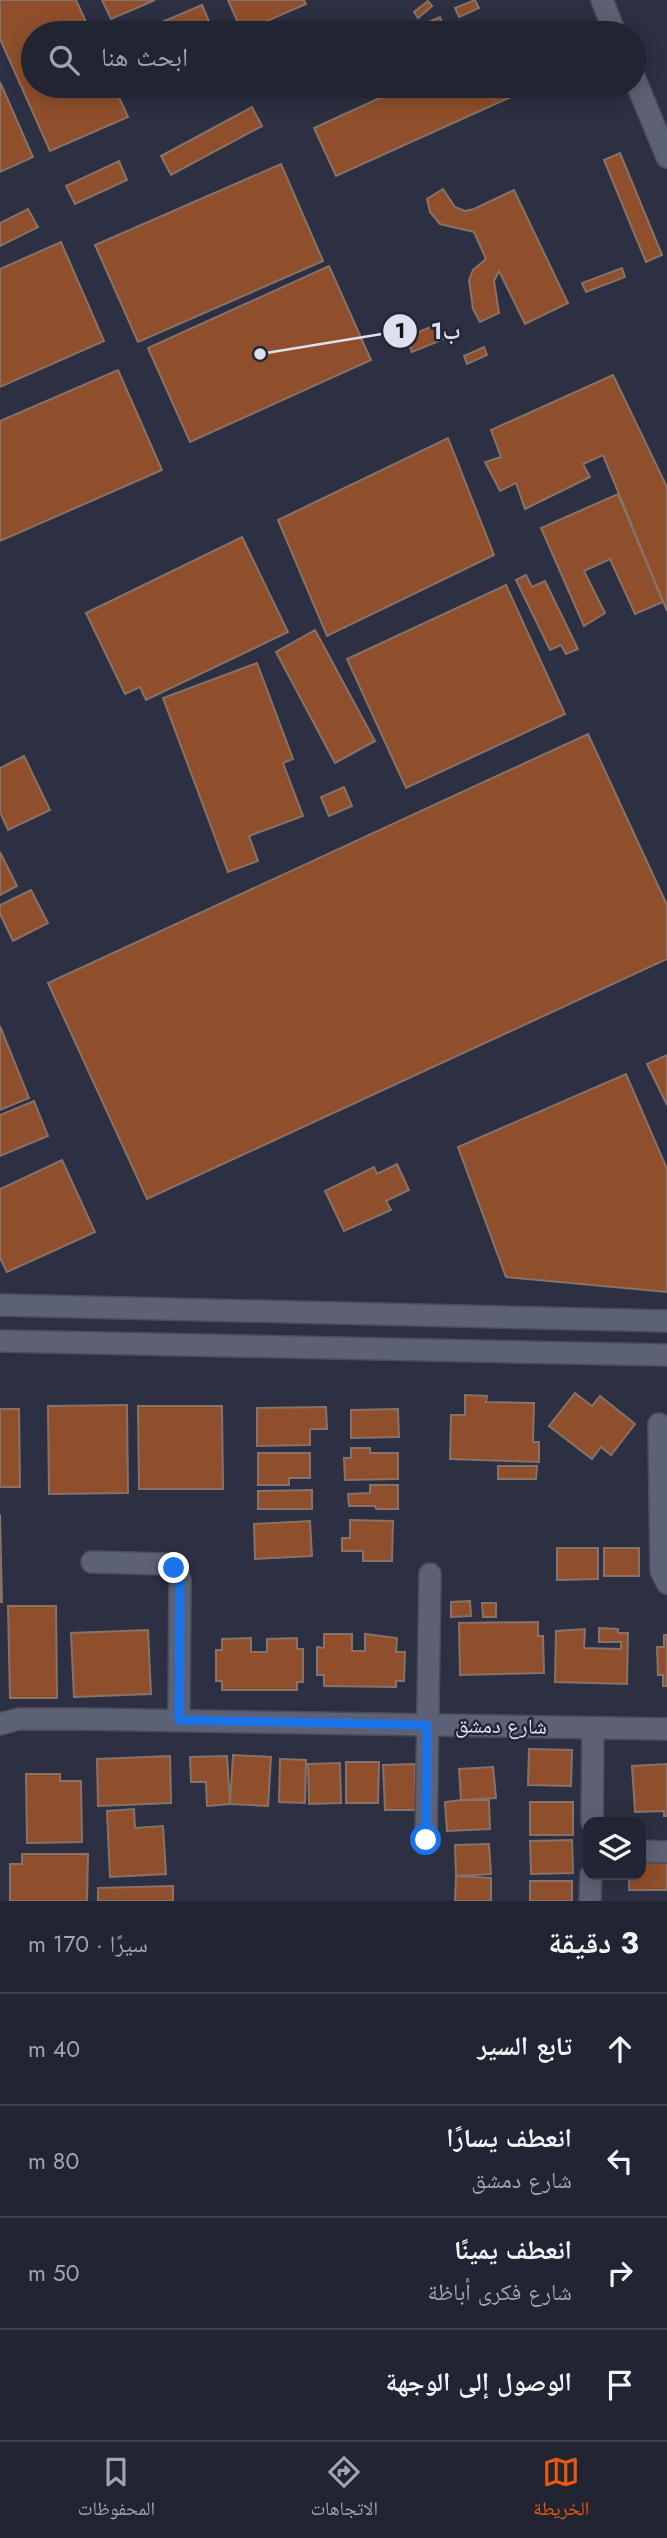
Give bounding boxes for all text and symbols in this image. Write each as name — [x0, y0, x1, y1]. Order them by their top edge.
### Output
search box — [21, 21, 646, 98]
text: ابحث هنا — [101, 38, 188, 76]
icon: search — [45, 41, 83, 79]
callout: ب1 — [382, 309, 476, 353]
text: ب1 — [431, 314, 461, 348]
text: 1 — [395, 316, 405, 346]
route end — [158, 1552, 189, 1583]
street label: شارع دمشق — [455, 1710, 547, 1742]
map controls — [583, 1817, 646, 1880]
button: layers — [583, 1817, 646, 1880]
route start — [410, 1824, 441, 1855]
text: 3 دقيقة — [548, 1921, 639, 1964]
text: سيرًا · 170 m — [28, 1927, 148, 1961]
text: تابع السير — [477, 2027, 572, 2065]
icon: ahead — [601, 2030, 639, 2068]
text: 40 m — [28, 2032, 80, 2066]
text: انعطف يسارًا — [446, 2119, 572, 2157]
icon: left — [601, 2142, 639, 2180]
text: 80 m — [28, 2144, 79, 2178]
text: شارع دمشق — [471, 2163, 572, 2197]
text: انعطف يمينًا — [454, 2231, 572, 2269]
icon: right — [601, 2254, 639, 2292]
text: 50 m — [28, 2256, 80, 2290]
text: شارع فكرى أباظة — [428, 2275, 572, 2309]
text: الوصول إلى الوجهة — [385, 2363, 572, 2401]
icon: arrive — [601, 2366, 639, 2404]
tab: المحفوظات — [78, 2453, 155, 2527]
tab: الاتجاهات — [310, 2453, 378, 2527]
tab: الخريطة — [533, 2453, 589, 2527]

